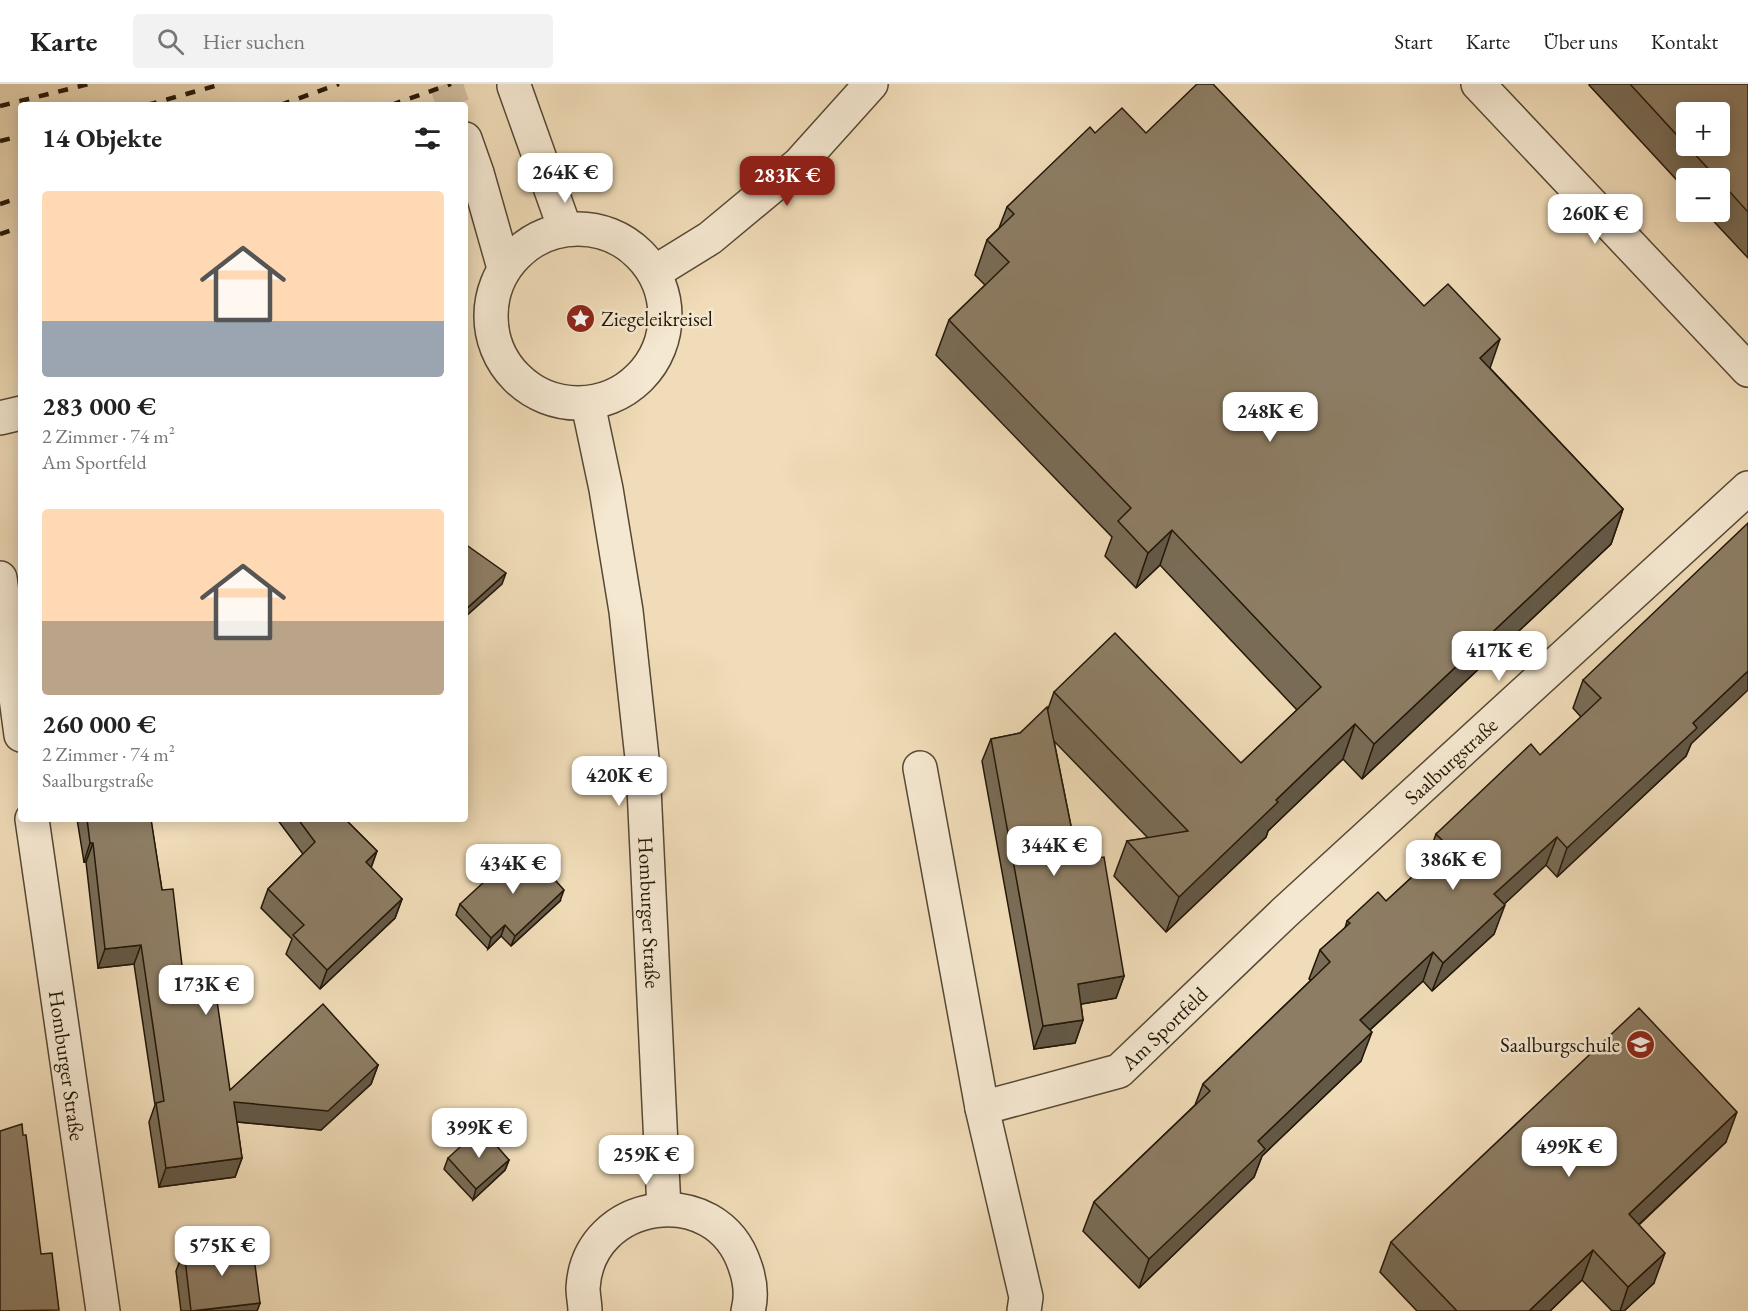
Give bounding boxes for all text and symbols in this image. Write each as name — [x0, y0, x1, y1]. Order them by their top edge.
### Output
search box — [133, 14, 553, 68]
text: Karte — [30, 23, 97, 59]
icon: search — [154, 25, 187, 58]
text: Hier suchen — [202, 27, 305, 56]
text: Start — [1394, 28, 1433, 55]
text: Karte — [1466, 28, 1510, 55]
text: Über uns — [1543, 28, 1618, 55]
text: Kontakt — [1651, 28, 1718, 55]
map controls — [1676, 102, 1730, 222]
button: + — [1676, 102, 1730, 156]
text: 14 Objekte — [42, 121, 162, 155]
icon: filters — [411, 122, 444, 155]
pin: 264K € — [516, 153, 614, 204]
pin: 283K € — [738, 156, 836, 207]
text: 264K € — [532, 159, 598, 185]
text: 283K € — [754, 162, 820, 188]
button: − — [1676, 168, 1730, 222]
pin: 260K € — [1546, 194, 1644, 245]
text: 260K € — [1562, 200, 1628, 226]
icon: home — [189, 230, 297, 338]
place icon: Ziegeleikreisel — [564, 302, 596, 334]
place label: Ziegeleikreisel — [601, 305, 713, 332]
text: 283 000 € — [42, 389, 156, 423]
pin: 248K € — [1221, 392, 1319, 443]
text: 248K € — [1237, 398, 1303, 424]
text: 2 Zimmer · 74 m² — [42, 423, 175, 449]
text: Am Sportfeld — [42, 449, 147, 475]
icon: home — [189, 548, 297, 656]
pin: 417K € — [1450, 631, 1548, 682]
text: 417K € — [1466, 637, 1532, 663]
text: 260 000 € — [42, 707, 156, 741]
street label: Saalburgstraße — [1398, 711, 1503, 810]
text: 2 Zimmer · 74 m² — [42, 741, 175, 767]
pin: 420K € — [570, 756, 668, 807]
text: 420K € — [586, 762, 652, 788]
text: Saalburgstraße — [42, 767, 154, 793]
pin: 344K € — [1005, 826, 1103, 877]
text: 344K € — [1021, 832, 1087, 858]
street label: Homburger Straße — [633, 836, 667, 989]
pin: 386K € — [1404, 840, 1502, 891]
pin: 434K € — [464, 844, 562, 895]
text: 386K € — [1420, 846, 1486, 872]
text: 434K € — [480, 850, 546, 876]
pin: 173K € — [157, 965, 255, 1016]
text: 173K € — [173, 971, 239, 997]
street label: Am Sportfeld — [1114, 980, 1213, 1076]
street label: Homburger Straße — [43, 988, 92, 1143]
school or university icon: Saalburgschule — [1625, 1028, 1657, 1060]
place label: Saalburgschule — [1500, 1031, 1620, 1058]
pin: 399K € — [430, 1108, 528, 1159]
text: 399K € — [446, 1114, 512, 1140]
pin: 499K € — [1520, 1127, 1618, 1178]
text: 499K € — [1536, 1133, 1602, 1159]
pin: 259K € — [597, 1135, 695, 1186]
text: 259K € — [613, 1141, 679, 1167]
pin: 575K € — [173, 1226, 271, 1277]
text: 575K € — [189, 1232, 255, 1258]

